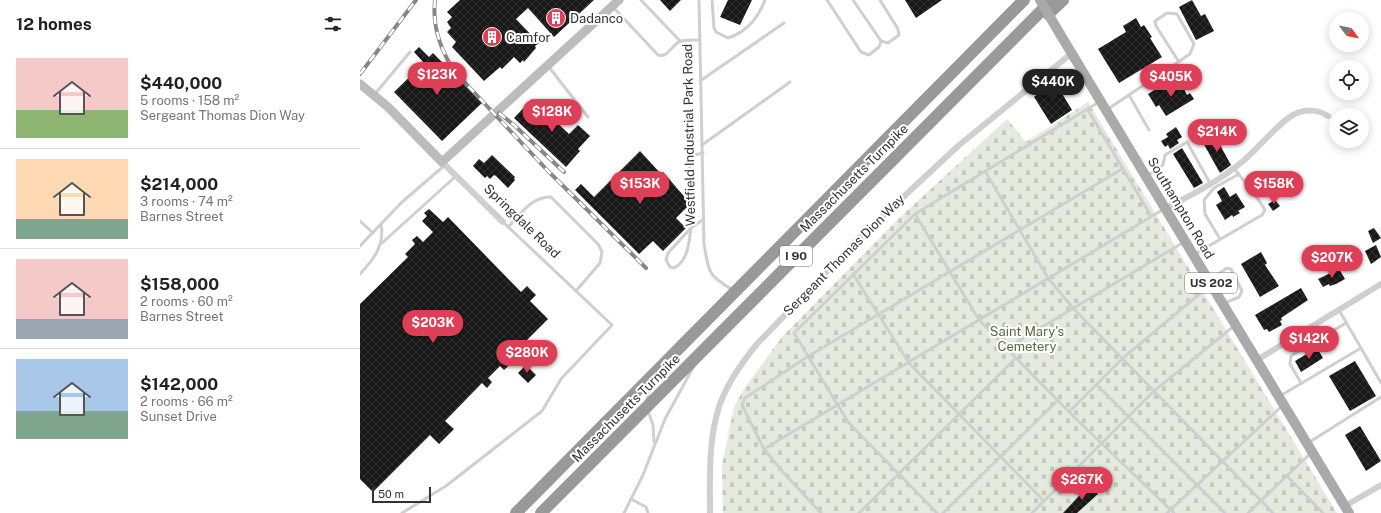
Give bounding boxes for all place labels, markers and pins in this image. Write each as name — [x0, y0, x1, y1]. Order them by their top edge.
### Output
building icon: Dadanco — [545, 7, 567, 29]
place label: Dadanco — [570, 11, 623, 26]
building icon: Camfor — [481, 26, 503, 48]
place label: Camfor — [506, 30, 551, 45]
pin: $123K — [409, 62, 465, 96]
pin: $405K — [1143, 64, 1199, 98]
pin: $440K — [1025, 69, 1081, 103]
pin: $128K — [524, 99, 580, 133]
pin: $214K — [1189, 119, 1245, 153]
pin: $153K — [612, 171, 668, 205]
pin: $158K — [1246, 171, 1302, 205]
pin: $207K — [1304, 245, 1360, 279]
pin: $203K — [405, 310, 461, 344]
pin: $142K — [1281, 326, 1337, 360]
pin: $280K — [499, 340, 555, 374]
pin: $267K — [1054, 467, 1110, 501]

